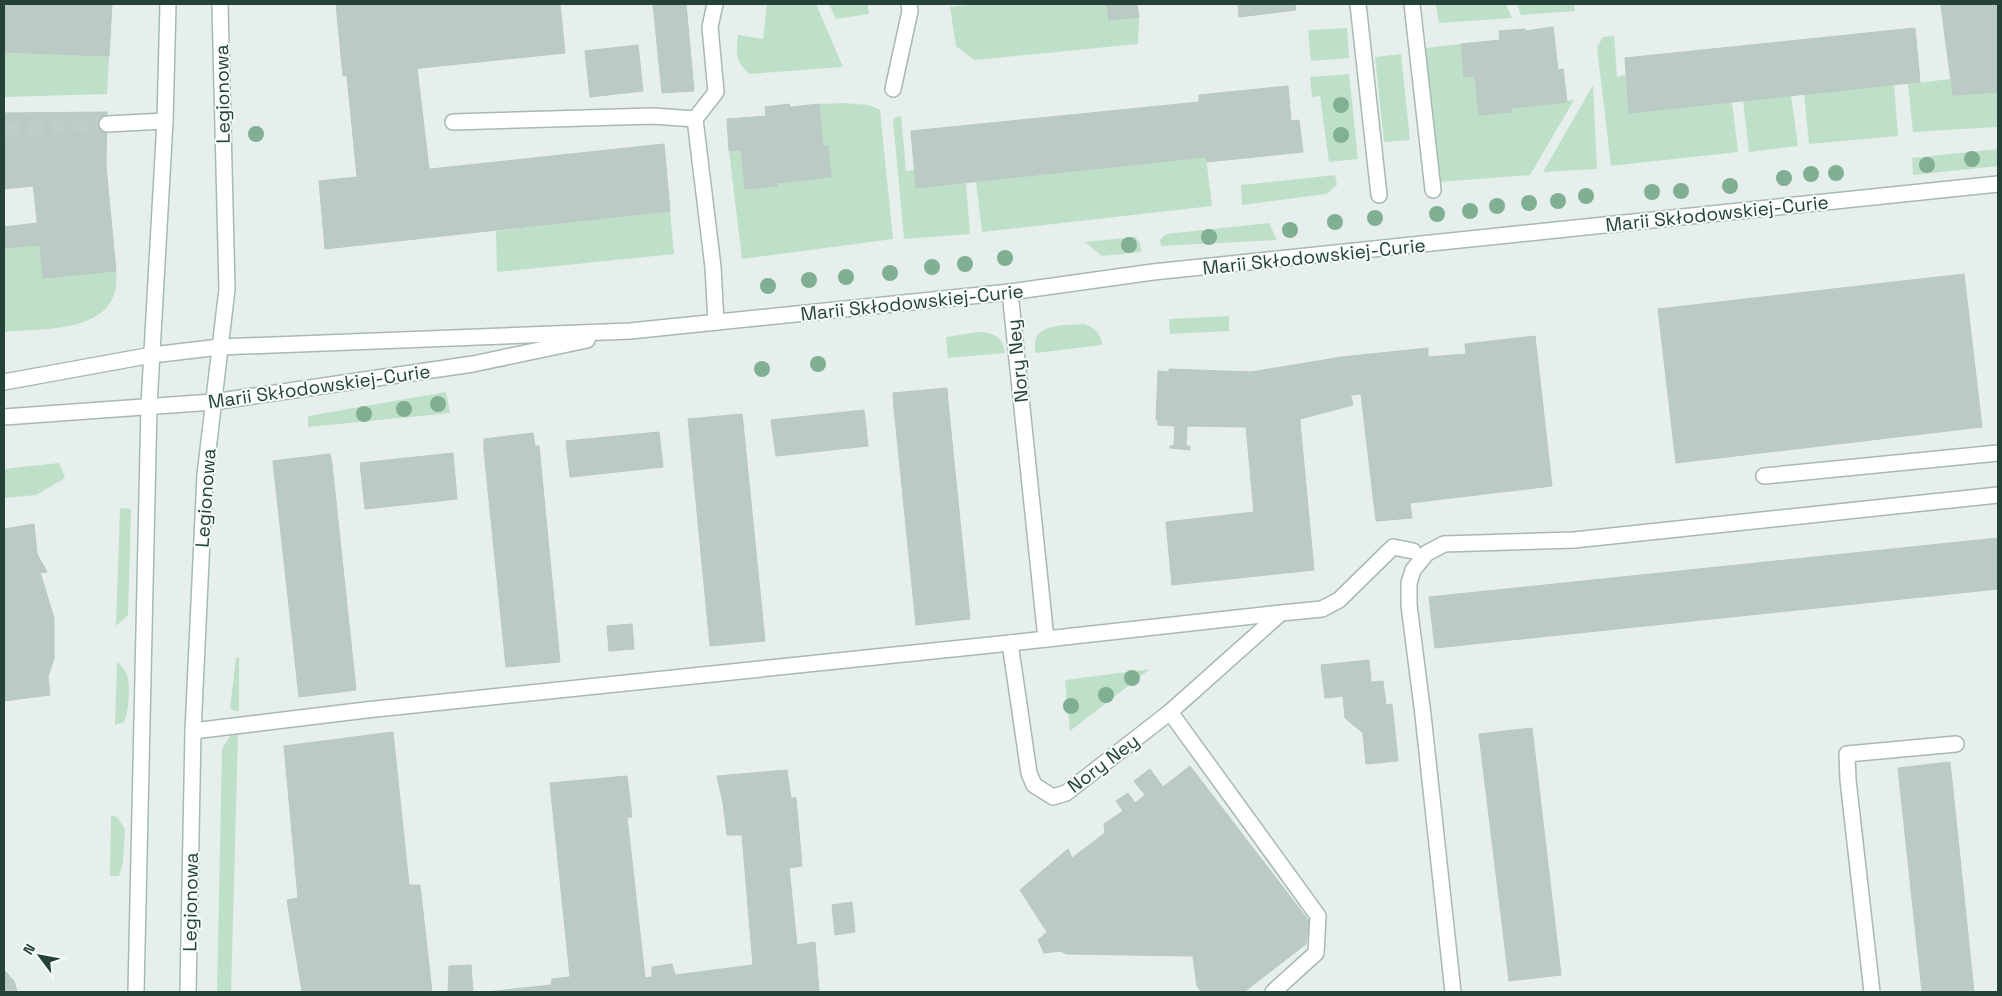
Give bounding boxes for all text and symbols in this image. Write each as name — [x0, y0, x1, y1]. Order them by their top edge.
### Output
street label: Legionowa — [209, 44, 236, 144]
street label: Marii Skłodowskiej-Curie — [1604, 189, 1830, 238]
street label: Marii Skłodowskiej-Curie — [1201, 232, 1427, 281]
street label: Marii Skłodowskiej-Curie — [799, 278, 1025, 327]
street label: Nory Ney — [1001, 318, 1034, 404]
street label: Marii Skłodowskiej-Curie — [206, 359, 432, 414]
street label: Legionowa — [190, 448, 221, 548]
street label: Nory Ney — [1062, 728, 1144, 799]
street label: Legionowa — [177, 852, 204, 952]
north arrow — [15, 931, 65, 981]
text: N — [19, 940, 39, 958]

